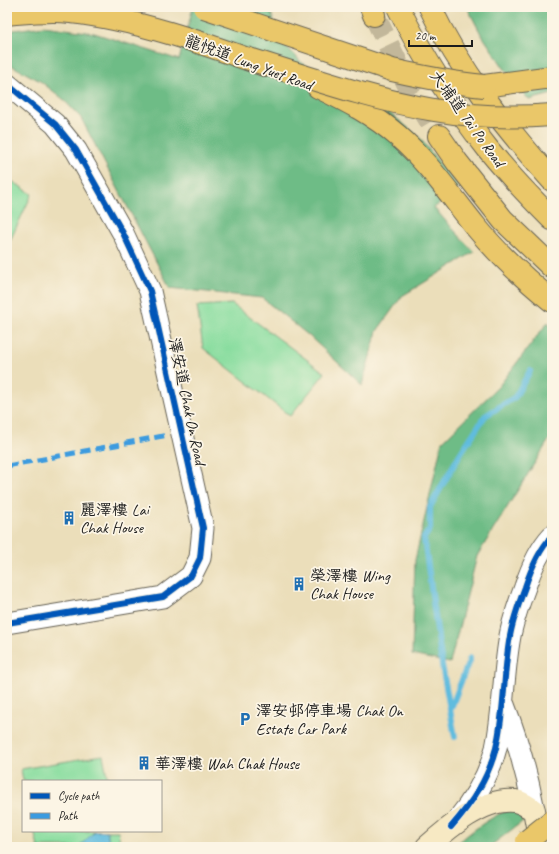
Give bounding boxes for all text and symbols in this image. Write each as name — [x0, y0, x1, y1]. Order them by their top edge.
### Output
scale bar — [409, 22, 472, 48]
text: 20 m — [415, 28, 437, 44]
street label: 龍悅道 Lung Yuet Road — [182, 31, 318, 96]
street label: 大埔道 Tai Po Road — [425, 66, 511, 173]
street label: 澤安道 Chak On Road — [164, 336, 211, 469]
place label: 麗澤樓 Lai Chak House — [80, 500, 151, 538]
building icon: 麗澤樓 Lai Chak House — [61, 510, 77, 526]
place label: 榮澤樓 Wing Chak House — [310, 566, 391, 604]
building icon: 榮澤樓 Wing Chak House — [291, 576, 307, 592]
place label: 澤安邨停車場 Chak On Estate Car Park — [256, 701, 403, 739]
parking icon: 澤安邨停車場 Chak On Estate Car Park — [237, 711, 253, 727]
place label: 華澤樓 Wah Chak House — [155, 754, 301, 774]
building icon: 華澤樓 Wah Chak House — [136, 755, 152, 771]
legend — [22, 780, 162, 832]
text: Cycle path — [58, 788, 100, 804]
text: Path — [58, 808, 78, 824]

